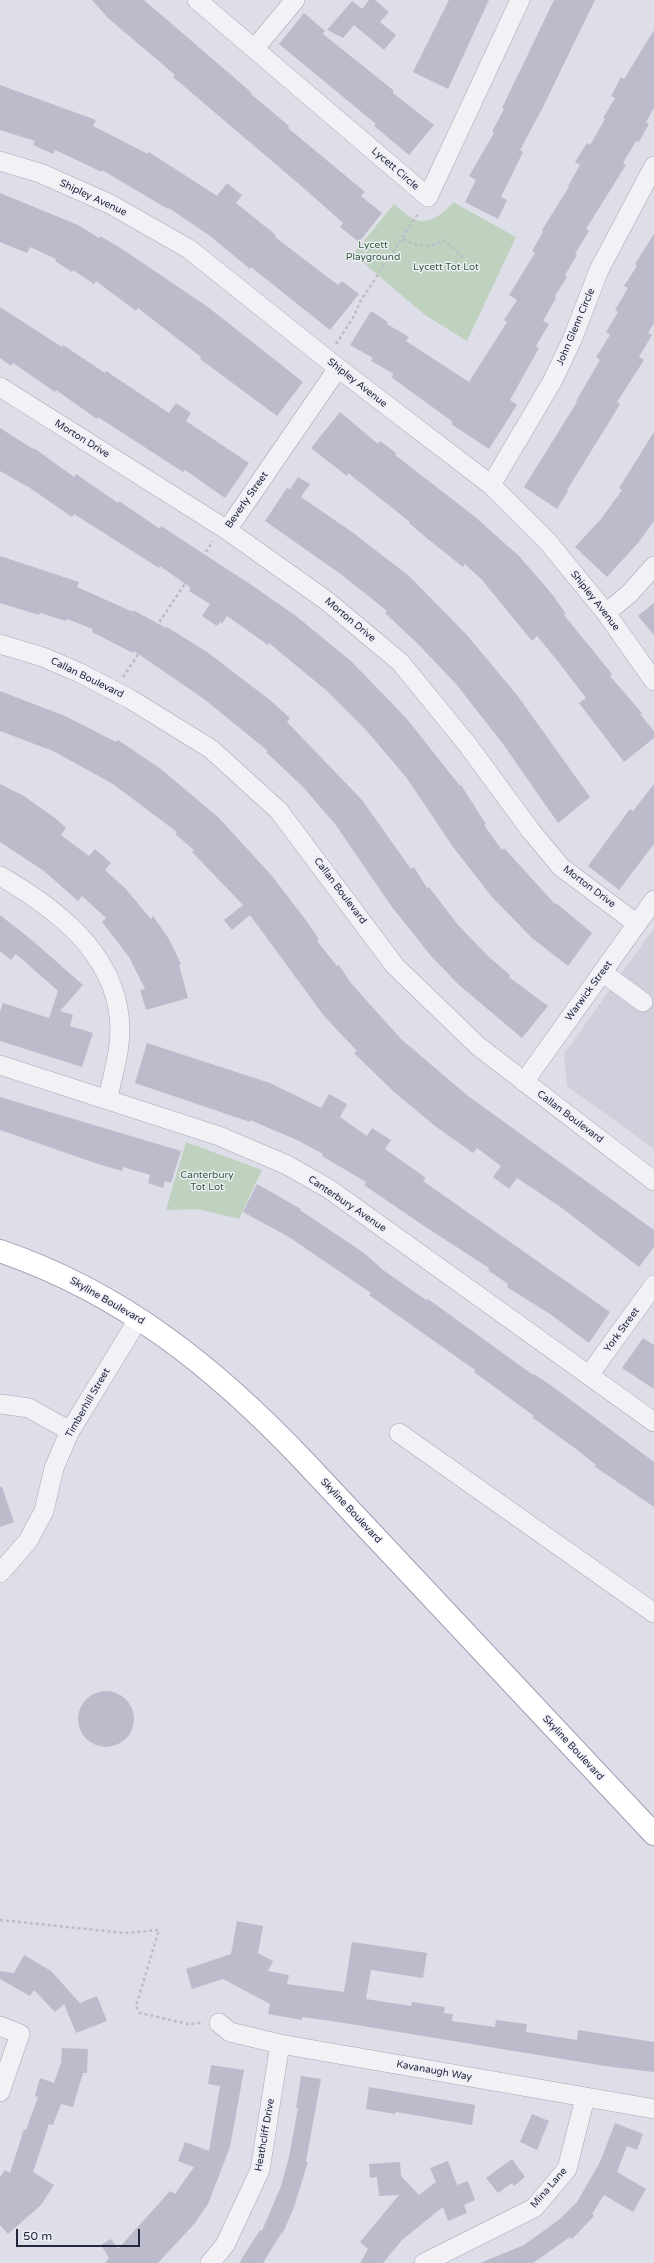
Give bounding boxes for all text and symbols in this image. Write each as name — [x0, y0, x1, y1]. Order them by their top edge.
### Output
street label: Lycett Circle — [369, 145, 421, 193]
street label: Shipley Avenue — [57, 177, 129, 219]
park label: Lycett Playground — [346, 239, 400, 262]
park label: Lycett Tot Lot — [413, 261, 479, 273]
street label: John Glenn Circle — [554, 287, 598, 367]
street label: Shipley Avenue — [325, 356, 389, 410]
street label: Morton Drive — [52, 417, 112, 461]
street label: Beverly Street — [223, 469, 271, 531]
street label: Shipley Avenue — [568, 569, 622, 633]
street label: Morton Drive — [322, 595, 378, 645]
street label: Callan Boulevard — [48, 655, 126, 701]
street label: Callan Boulevard — [311, 855, 369, 927]
street label: Morton Drive — [560, 863, 618, 911]
street label: Warwick Street — [563, 959, 615, 1023]
street label: Callan Boulevard — [534, 1088, 606, 1146]
park label: Canterbury Tot Lot — [180, 1169, 234, 1192]
street label: Canterbury Avenue — [306, 1173, 388, 1235]
street label: Skyline Boulevard — [68, 1275, 146, 1327]
street label: York Street — [602, 1305, 642, 1355]
street label: Timberhill Street — [63, 1366, 113, 1440]
street label: Skyline Boulevard — [318, 1476, 384, 1546]
street label: Skyline Boulevard — [540, 1713, 606, 1783]
street label: Kavanaugh Way — [395, 2058, 473, 2084]
street label: Heathcliff Drive — [253, 2098, 277, 2172]
street label: Mina Lane — [528, 2165, 570, 2211]
scale bar — [18, 2221, 142, 2247]
text: 50 m — [23, 2229, 52, 2243]

